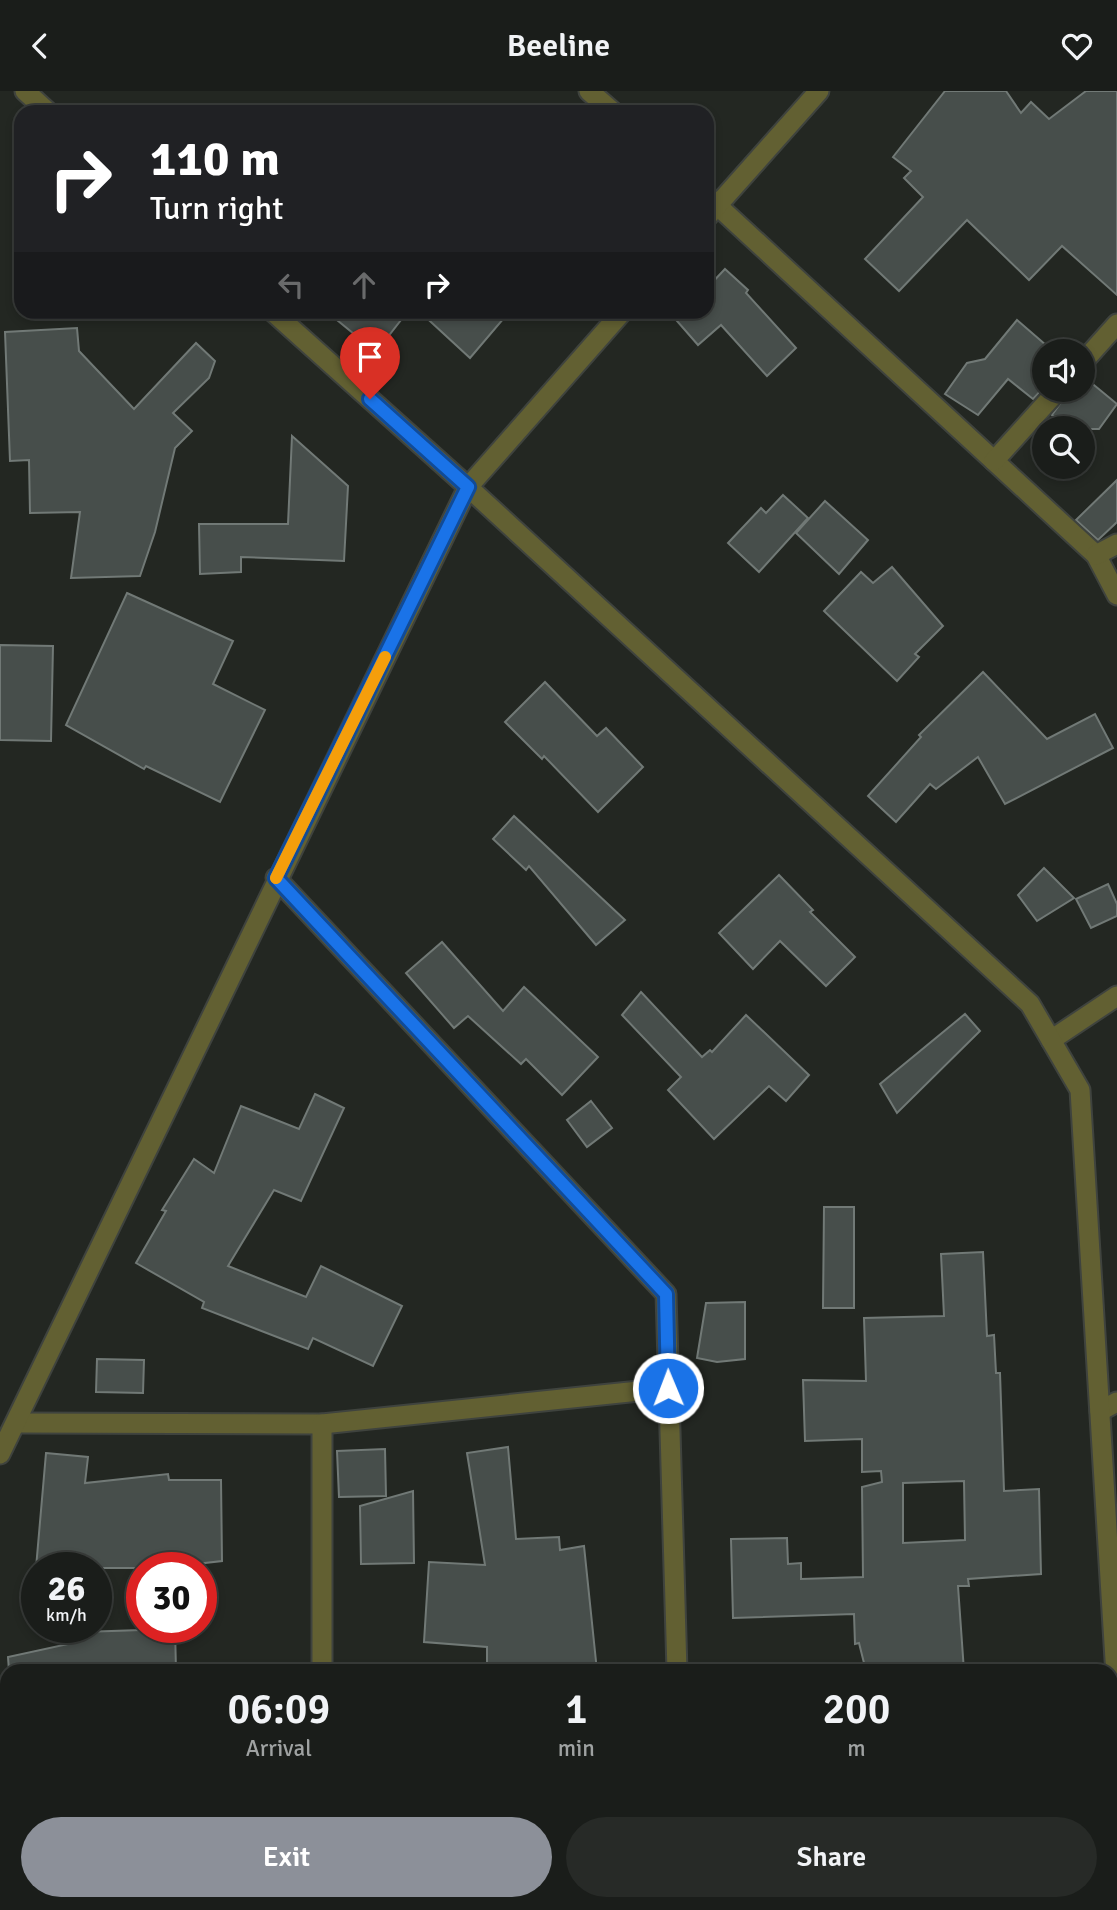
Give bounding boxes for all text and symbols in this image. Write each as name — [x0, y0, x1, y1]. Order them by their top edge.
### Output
text: Beeline — [507, 26, 610, 65]
icon: back — [21, 27, 59, 65]
icon: heart — [1058, 27, 1096, 65]
text: 110 m — [150, 129, 280, 189]
icon: right — [35, 133, 126, 224]
text: Turn right — [150, 189, 283, 228]
icon: left — [272, 266, 310, 304]
icon: ahead — [345, 266, 383, 304]
icon: right — [418, 266, 456, 304]
pin — [340, 327, 400, 399]
icon: arrive — [351, 338, 389, 376]
map controls — [1032, 339, 1095, 479]
button: sound — [1032, 339, 1095, 402]
button: search — [1032, 416, 1095, 479]
position arrow — [631, 1351, 705, 1425]
speed limit sign: 30 — [126, 1552, 217, 1643]
text: 26 — [48, 1567, 85, 1610]
text: km/h — [46, 1604, 87, 1626]
text: 06:09 — [228, 1684, 330, 1735]
text: 1 — [565, 1684, 588, 1735]
text: 200 — [822, 1684, 890, 1735]
text: Arrival — [246, 1734, 312, 1763]
text: min — [558, 1734, 595, 1763]
text: m — [847, 1734, 866, 1763]
button: Exit — [21, 1817, 552, 1897]
button: Share — [566, 1817, 1097, 1897]

